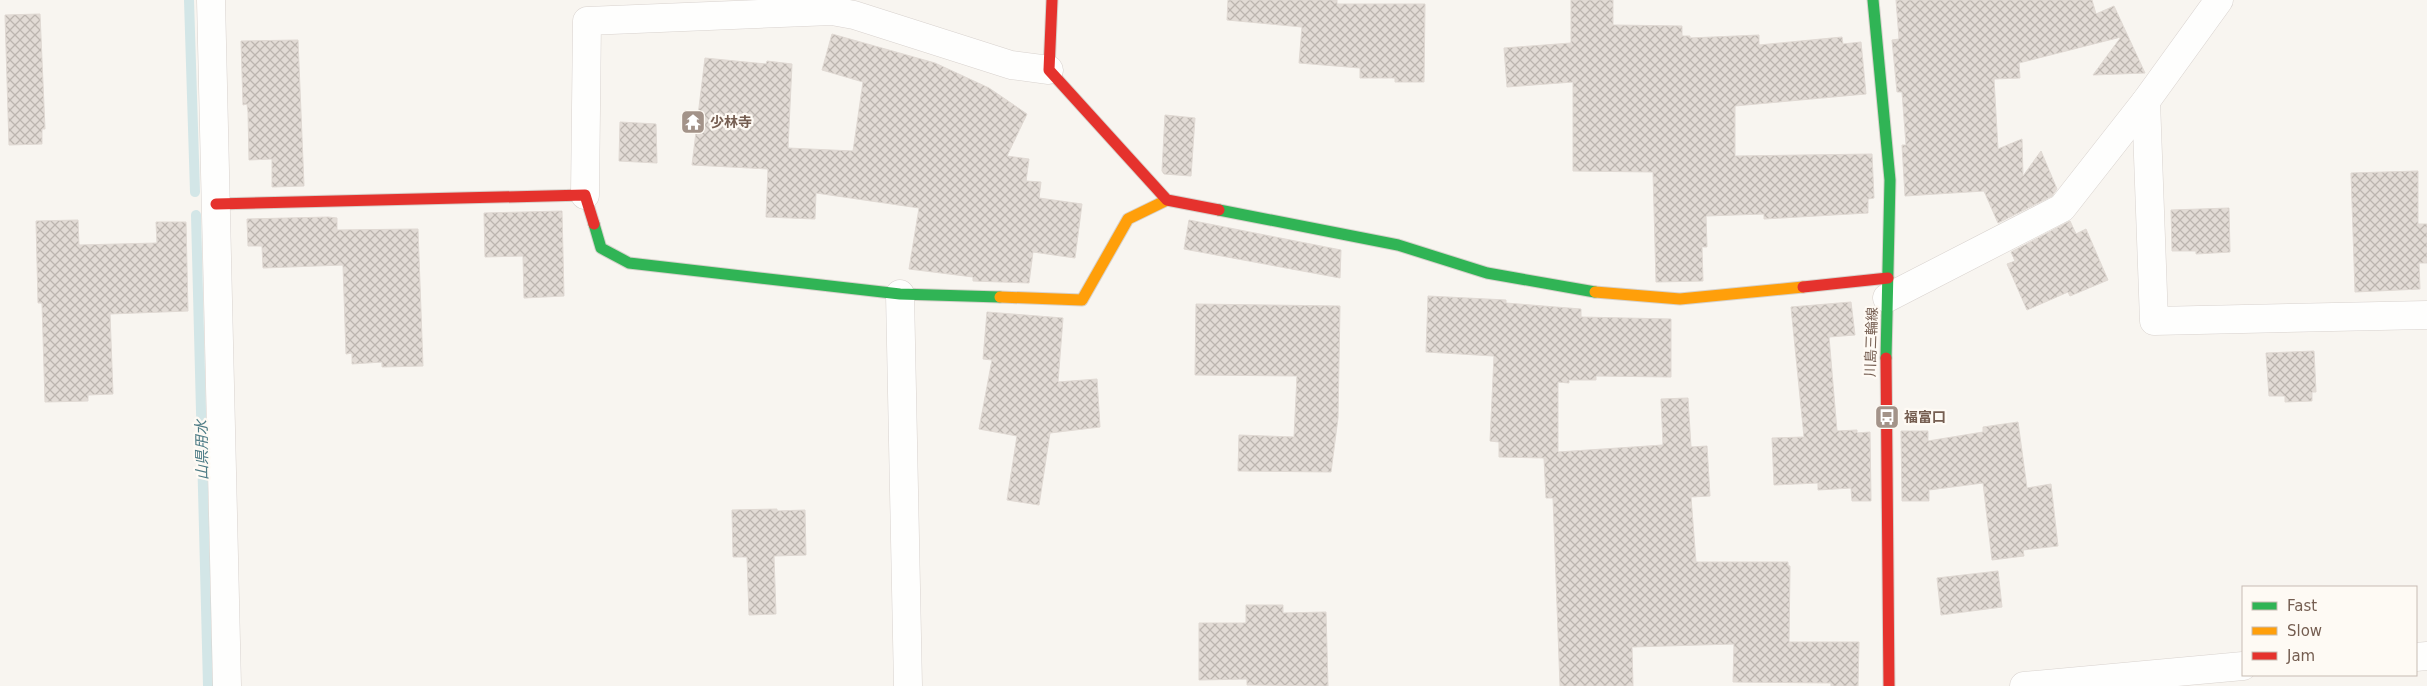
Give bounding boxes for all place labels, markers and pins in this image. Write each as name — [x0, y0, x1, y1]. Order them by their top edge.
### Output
temple icon: 少林寺 — [680, 109, 706, 135]
place label: 少林寺 — [710, 114, 752, 130]
bus stop icon: 福富口 — [1874, 404, 1900, 430]
place label: 福富口 — [1904, 409, 1946, 425]

